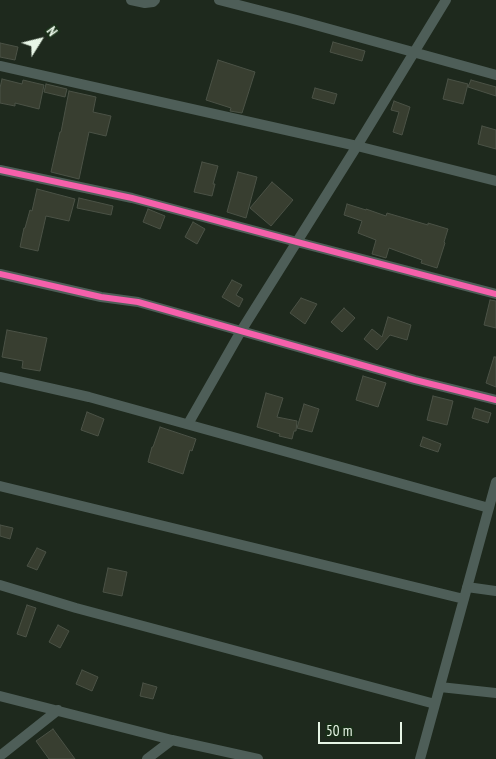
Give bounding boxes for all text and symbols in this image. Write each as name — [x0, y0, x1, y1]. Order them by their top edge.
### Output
north arrow — [15, 15, 65, 65]
text: N — [43, 23, 62, 40]
scale bar — [321, 712, 405, 744]
text: 50 m — [326, 721, 352, 740]

